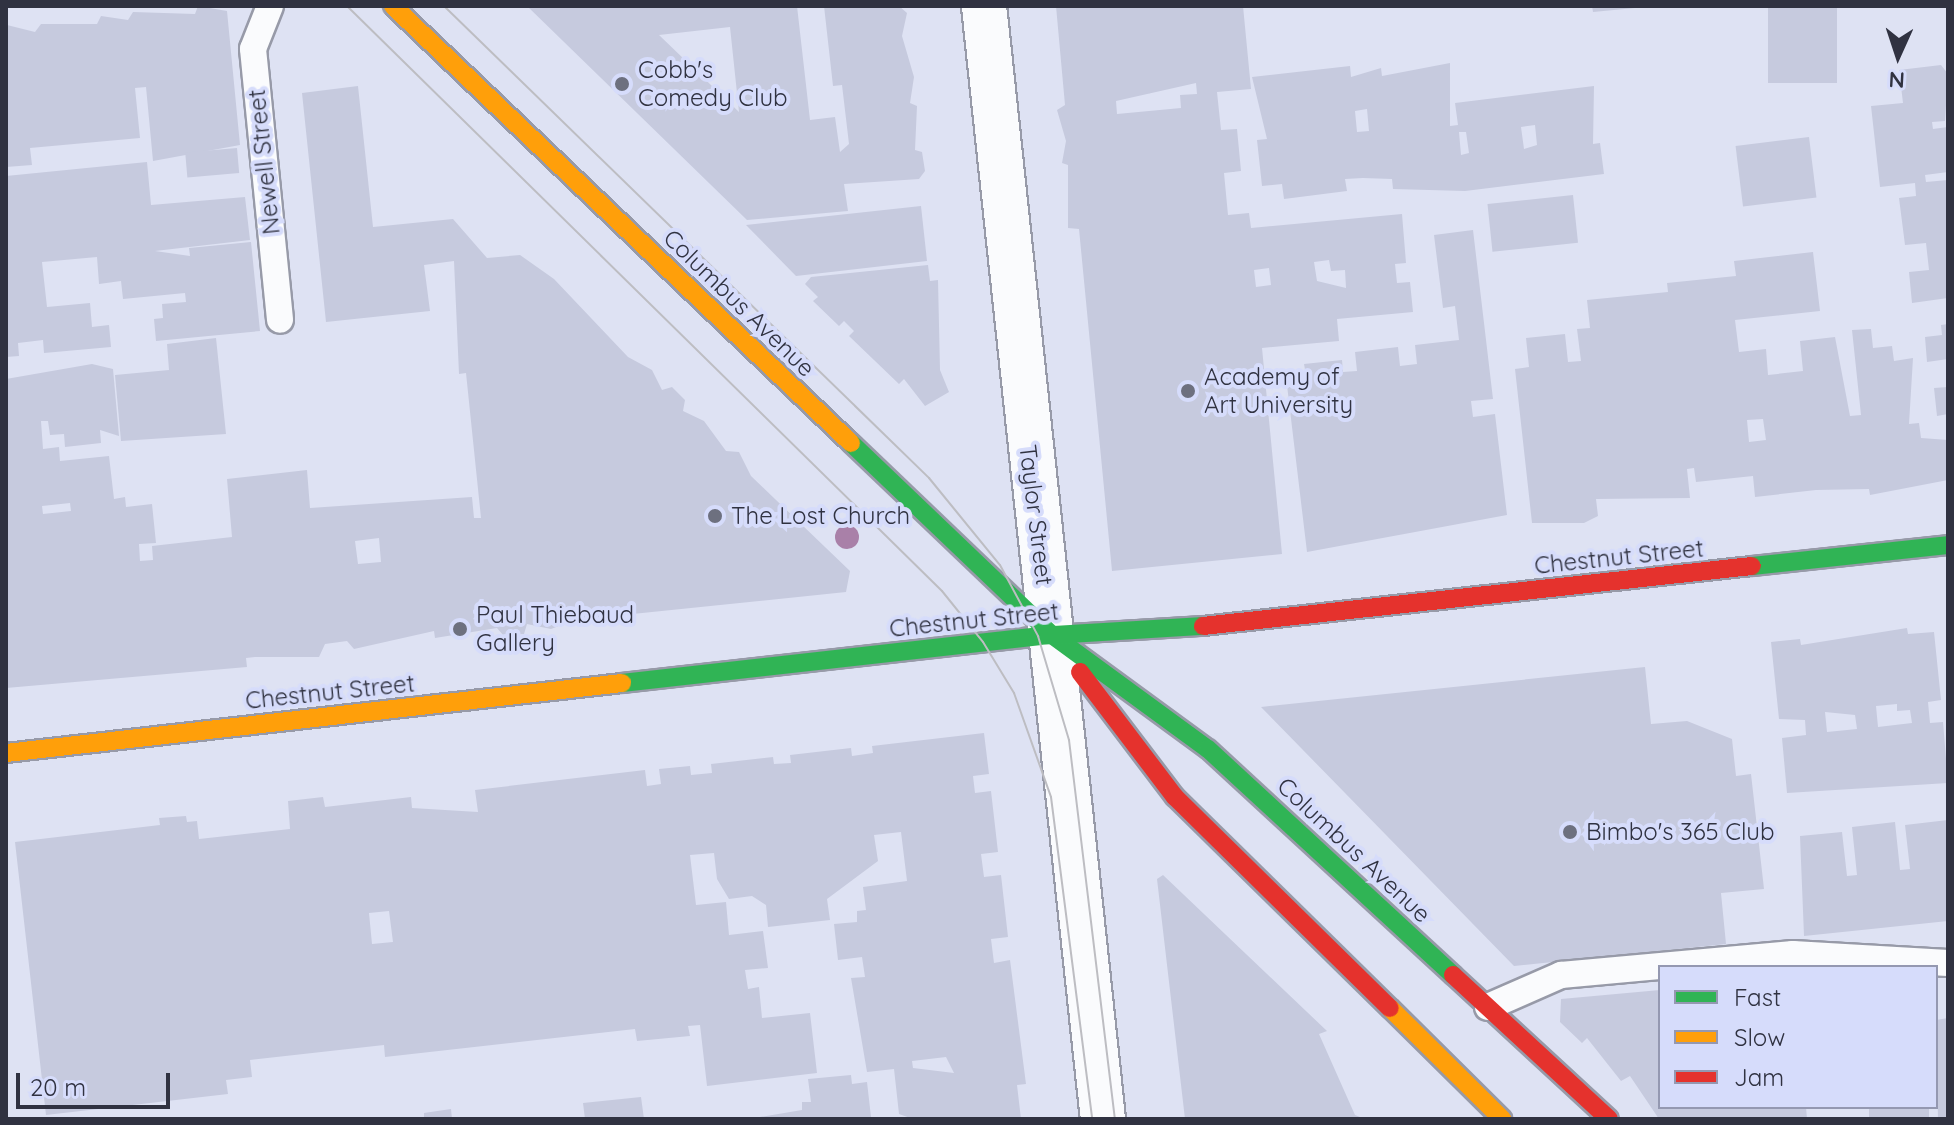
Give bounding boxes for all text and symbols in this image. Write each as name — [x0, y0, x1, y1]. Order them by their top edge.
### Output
north arrow — [1858, 16, 1938, 96]
place label: Cobb's Comedy Club — [638, 56, 788, 112]
text: N — [1888, 66, 1906, 94]
marker: Cobb's Comedy Club — [613, 75, 631, 93]
street label: Newell Street — [242, 88, 286, 236]
street label: Columbus Avenue — [657, 223, 821, 383]
place label: Academy of Art University — [1204, 363, 1353, 419]
marker: Academy of Art University — [1179, 382, 1197, 400]
street label: Taylor Street — [1013, 443, 1059, 587]
place label: The Lost Church — [731, 502, 910, 530]
marker: The Lost Church — [706, 507, 724, 525]
street label: Chestnut Street — [1533, 534, 1705, 580]
street label: Chestnut Street — [888, 597, 1060, 643]
place label: Paul Thiebaud Gallery — [476, 601, 634, 657]
marker: Paul Thiebaud Gallery — [451, 620, 469, 638]
street label: Chestnut Street — [244, 669, 416, 715]
street label: Columbus Avenue — [1271, 772, 1437, 928]
place label: Bimbo's 365 Club — [1586, 818, 1775, 846]
marker: Bimbo's 365 Club — [1561, 823, 1579, 841]
legend — [1658, 965, 1938, 1109]
text: Fast — [1734, 982, 1781, 1012]
text: Slow — [1734, 1022, 1785, 1052]
scale bar — [20, 1057, 174, 1107]
text: Jam — [1734, 1062, 1784, 1092]
text: 20 m — [30, 1072, 86, 1102]

